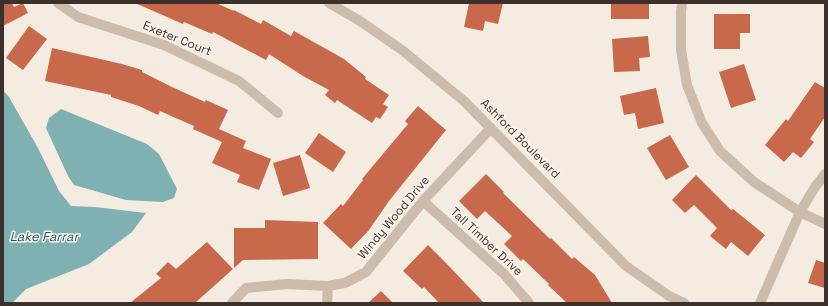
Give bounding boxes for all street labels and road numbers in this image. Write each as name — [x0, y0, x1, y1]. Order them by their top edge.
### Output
street label: Exeter Court — [141, 19, 213, 59]
street label: Ashford Boulevard — [477, 96, 563, 182]
street label: Windy Wood Drive — [355, 174, 433, 262]
street label: Tall Timber Drive — [447, 205, 525, 279]

